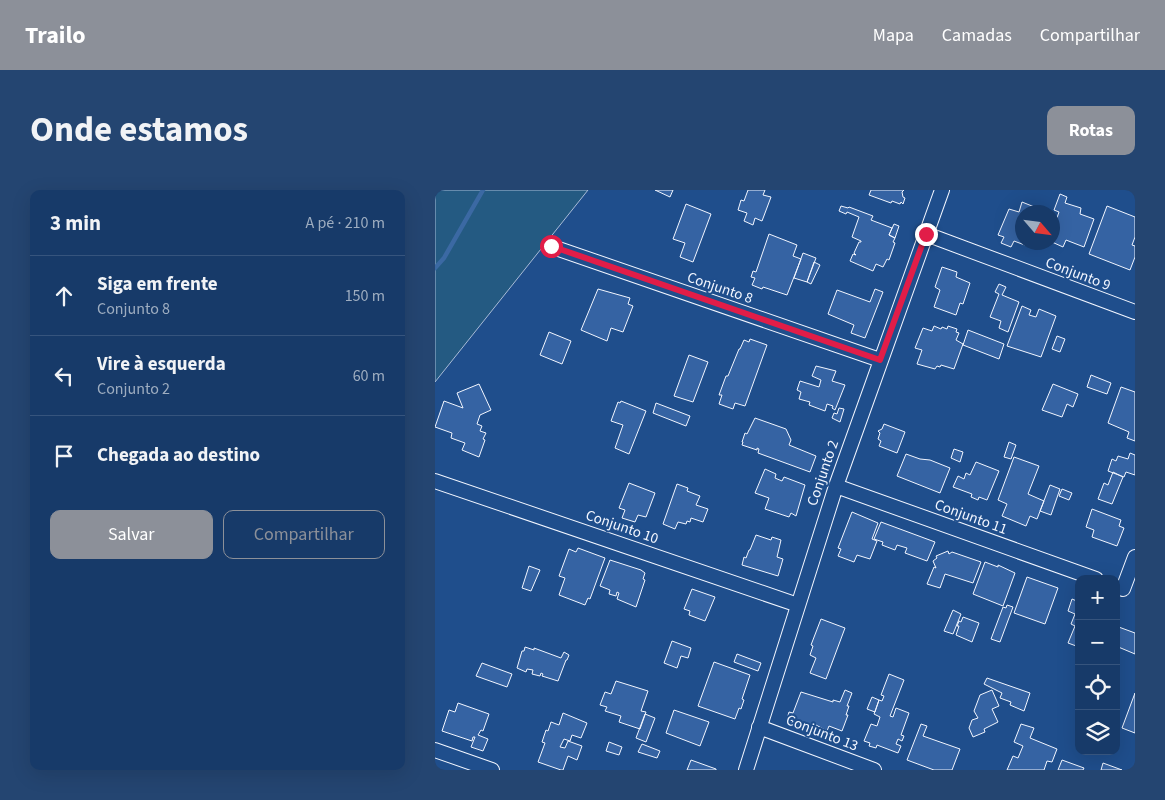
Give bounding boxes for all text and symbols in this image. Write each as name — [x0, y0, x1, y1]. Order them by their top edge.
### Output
text: Trailo — [25, 18, 86, 53]
text: Mapa — [873, 23, 914, 48]
text: Camadas — [942, 23, 1012, 48]
text: Compartilhar — [1040, 23, 1140, 48]
text: Onde estamos — [30, 105, 248, 155]
button: Rotas — [1047, 106, 1135, 155]
north arrow — [1015, 205, 1060, 250]
text: 3 min — [50, 208, 101, 238]
text: A pé · 210 m — [306, 212, 385, 234]
route end — [915, 223, 938, 246]
route start — [540, 235, 563, 258]
street label: Conjunto 9 — [1042, 252, 1114, 296]
street label: Conjunto 8 — [684, 267, 756, 309]
text: Siga em frente — [97, 271, 218, 298]
icon: ahead — [50, 282, 78, 310]
text: 150 m — [345, 285, 385, 307]
text: Conjunto 8 — [97, 298, 170, 320]
text: Vire à esquerda — [97, 351, 226, 378]
icon: left — [50, 362, 78, 390]
text: 60 m — [353, 365, 385, 387]
text: Conjunto 2 — [97, 378, 170, 400]
street label: Conjunto 2 — [802, 437, 844, 509]
icon: arrive — [50, 442, 78, 470]
text: Chegada ao destino — [97, 442, 260, 469]
street label: Conjunto 11 — [932, 494, 1010, 540]
street label: Conjunto 10 — [583, 505, 661, 549]
button: Salvar — [50, 510, 213, 559]
button: Compartilhar — [223, 510, 385, 559]
map controls — [1075, 575, 1120, 755]
button: + — [1075, 575, 1120, 620]
button: − — [1075, 620, 1120, 665]
button: locate — [1075, 665, 1120, 710]
street label: Conjunto 13 — [783, 710, 861, 756]
button: layers — [1075, 710, 1120, 755]

